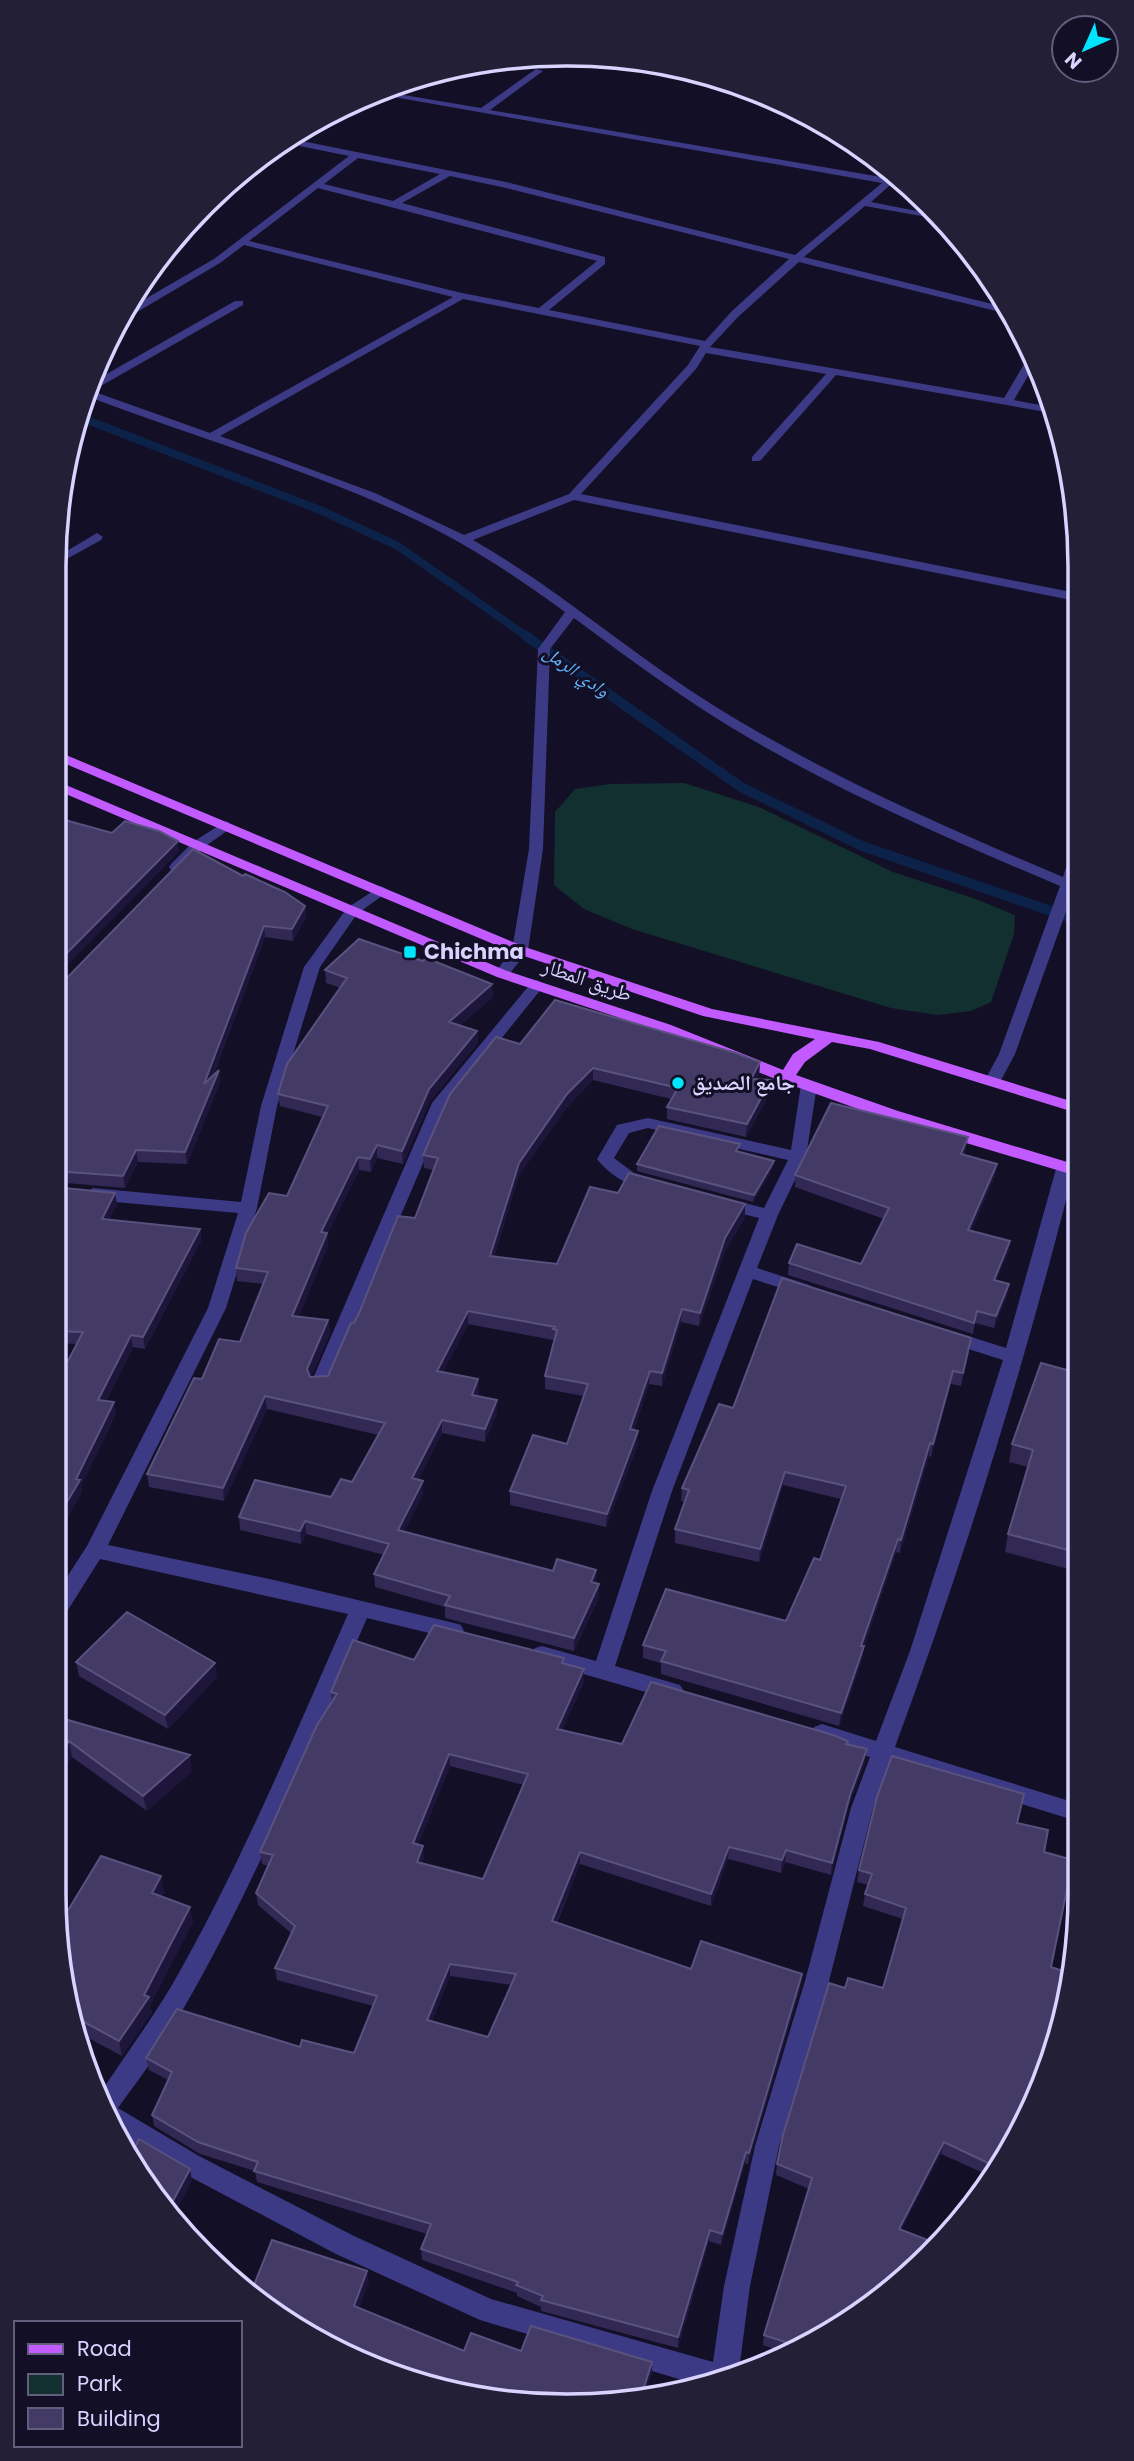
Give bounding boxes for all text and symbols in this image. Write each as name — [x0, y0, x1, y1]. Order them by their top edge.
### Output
north arrow — [1050, 14, 1120, 84]
text: N — [1059, 46, 1088, 75]
water label: وادي الرمل — [537, 639, 615, 705]
place label: Chichma — [424, 937, 524, 966]
marker: Chichma — [402, 944, 418, 960]
street label: طريق المطار — [537, 950, 636, 1008]
place label: جامع الصديق — [692, 1068, 795, 1097]
marker: جامع الصديق — [670, 1075, 686, 1091]
legend — [14, 2321, 242, 2447]
text: Road — [77, 2334, 132, 2363]
text: Park — [77, 2369, 122, 2398]
text: Building — [77, 2404, 161, 2433]

